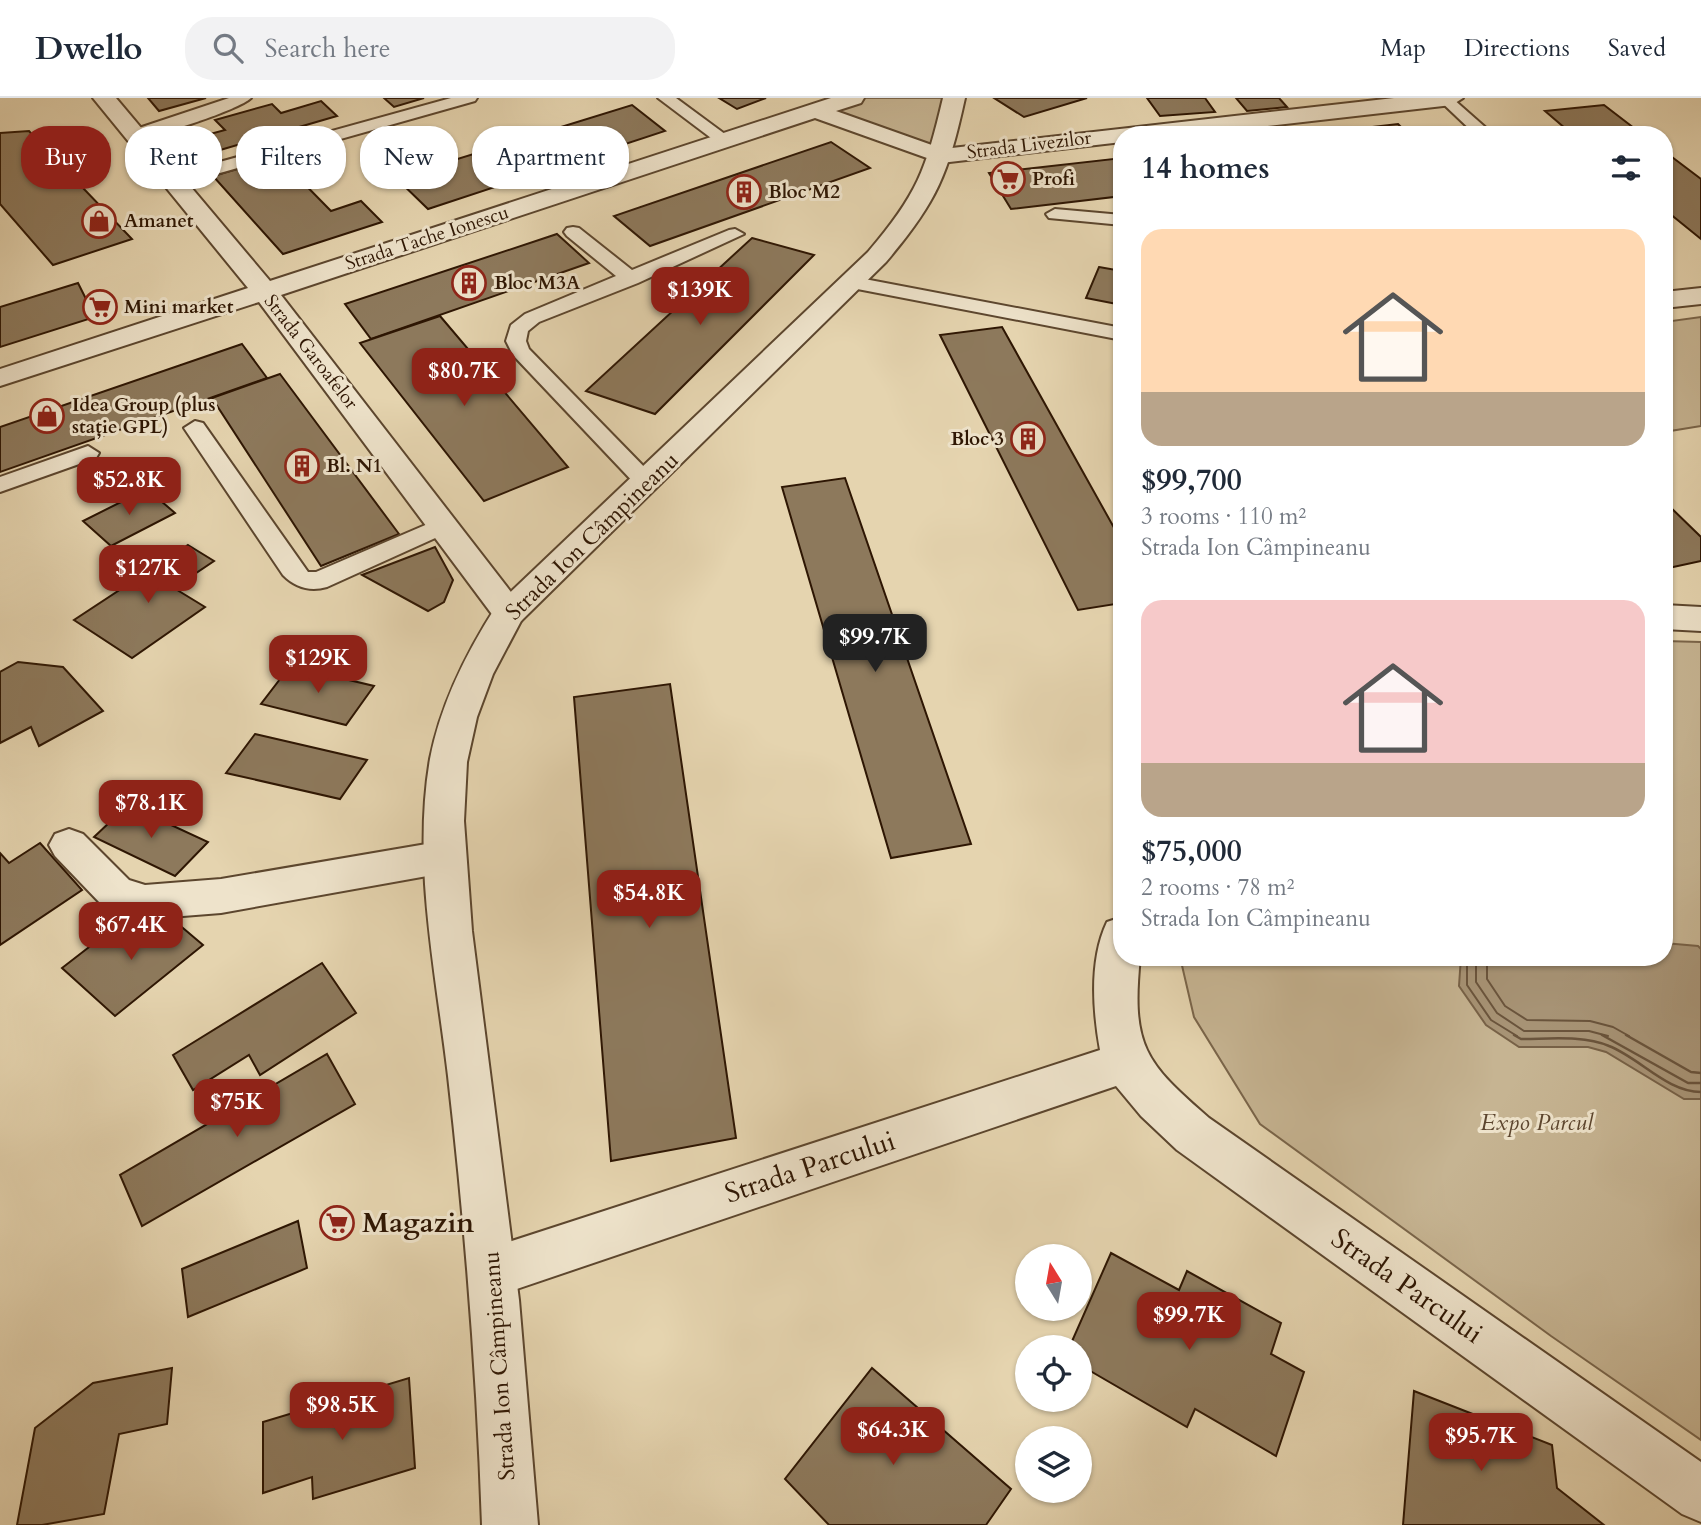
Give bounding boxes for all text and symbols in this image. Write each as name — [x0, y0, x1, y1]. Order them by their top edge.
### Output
search box — [185, 17, 675, 80]
text: Dwello — [35, 26, 143, 71]
icon: search — [209, 29, 247, 67]
text: Search here — [265, 31, 391, 66]
text: Map — [1380, 32, 1426, 65]
text: Directions — [1464, 32, 1570, 65]
text: Saved — [1608, 32, 1666, 65]
street label: Strada Livezilor — [965, 124, 1093, 166]
chip: Buy — [21, 126, 111, 189]
chip: Rent — [125, 126, 222, 189]
chip: Filters — [236, 126, 346, 189]
chip: New — [360, 126, 458, 189]
chip: Apartment — [472, 126, 629, 189]
text: 14 homes — [1141, 148, 1270, 189]
icon: filters — [1607, 149, 1645, 187]
supermarket icon: Profi — [989, 160, 1027, 198]
place label: Profi — [1032, 166, 1075, 192]
building icon: Bloc M2 — [725, 173, 763, 211]
place label: Bloc M2 — [768, 179, 840, 205]
street label: Strada Tache Ionescu — [342, 199, 512, 277]
shop icon: Amanet — [80, 202, 118, 240]
place label: Amanet — [124, 208, 194, 234]
building icon: Bloc M3A — [450, 264, 488, 302]
pin: $139K — [651, 268, 749, 327]
place label: Bloc M3A — [494, 270, 581, 296]
text: $139K — [667, 274, 733, 305]
icon: home — [1330, 274, 1456, 400]
supermarket icon: Mini market — [81, 288, 119, 326]
street label: Strada Garoafelor — [258, 289, 364, 415]
place label: Mini market — [124, 294, 234, 320]
pin: $80.7K — [407, 348, 521, 408]
text: $80.7K — [428, 355, 500, 386]
place label: Idea Group (plus stație GPL) — [72, 392, 215, 440]
shop icon: Idea Group (plus stație GPL) — [28, 397, 66, 435]
building icon: Bloc 3 — [1009, 420, 1047, 458]
place label: Bloc 3 — [950, 426, 1004, 452]
street label: Strada Ion Câmpineanu — [499, 445, 685, 627]
building icon: Bl. N1 — [283, 447, 321, 485]
place label: Bl. N1 — [326, 453, 382, 479]
pin: $52.8K — [72, 458, 186, 517]
text: $99,700 — [1141, 460, 1242, 501]
text: $52.8K — [93, 464, 165, 495]
text: 3 rooms · 110 m² — [1141, 501, 1306, 532]
text: Strada Ion Câmpineanu — [1141, 532, 1371, 563]
pin: $127K — [99, 546, 197, 605]
text: $127K — [115, 552, 181, 583]
pin: $99.7K — [818, 614, 932, 674]
text: $99.7K — [839, 621, 911, 652]
pin: $129K — [269, 636, 367, 695]
text: $129K — [285, 642, 351, 673]
icon: home — [1330, 645, 1456, 771]
pin: $78.1K — [94, 780, 208, 840]
text: $78.1K — [115, 787, 187, 818]
text: $75,000 — [1141, 831, 1242, 872]
pin: $54.8K — [592, 870, 706, 930]
text: 2 rooms · 78 m² — [1141, 872, 1294, 903]
text: $54.8K — [613, 877, 685, 908]
pin: $67.4K — [74, 902, 188, 962]
text: Strada Ion Câmpineanu — [1141, 903, 1371, 934]
text: $67.4K — [95, 909, 167, 940]
pin: $75K — [196, 1080, 278, 1139]
text: $75K — [210, 1086, 264, 1117]
park label: Expo Parcul — [1481, 1107, 1594, 1138]
street label: Strada Parcului — [720, 1122, 900, 1212]
supermarket icon: Magazin — [318, 1204, 356, 1242]
place label: Magazin — [362, 1204, 474, 1242]
street label: Strada Parcului — [1324, 1220, 1491, 1352]
north arrow — [1015, 1244, 1092, 1321]
map controls — [1015, 1244, 1092, 1503]
street label: Strada Ion Câmpineanu — [476, 1250, 522, 1482]
pin: $99.7K — [1132, 1292, 1246, 1352]
text: $99.7K — [1153, 1299, 1225, 1330]
button: locate — [1015, 1335, 1092, 1412]
pin: $98.5K — [285, 1382, 399, 1442]
text: $98.5K — [306, 1389, 378, 1420]
pin: $64.3K — [836, 1408, 950, 1467]
text: $64.3K — [857, 1414, 929, 1445]
pin: $95.7K — [1424, 1414, 1538, 1473]
text: $95.7K — [1445, 1420, 1517, 1451]
button: layers — [1015, 1426, 1092, 1503]

